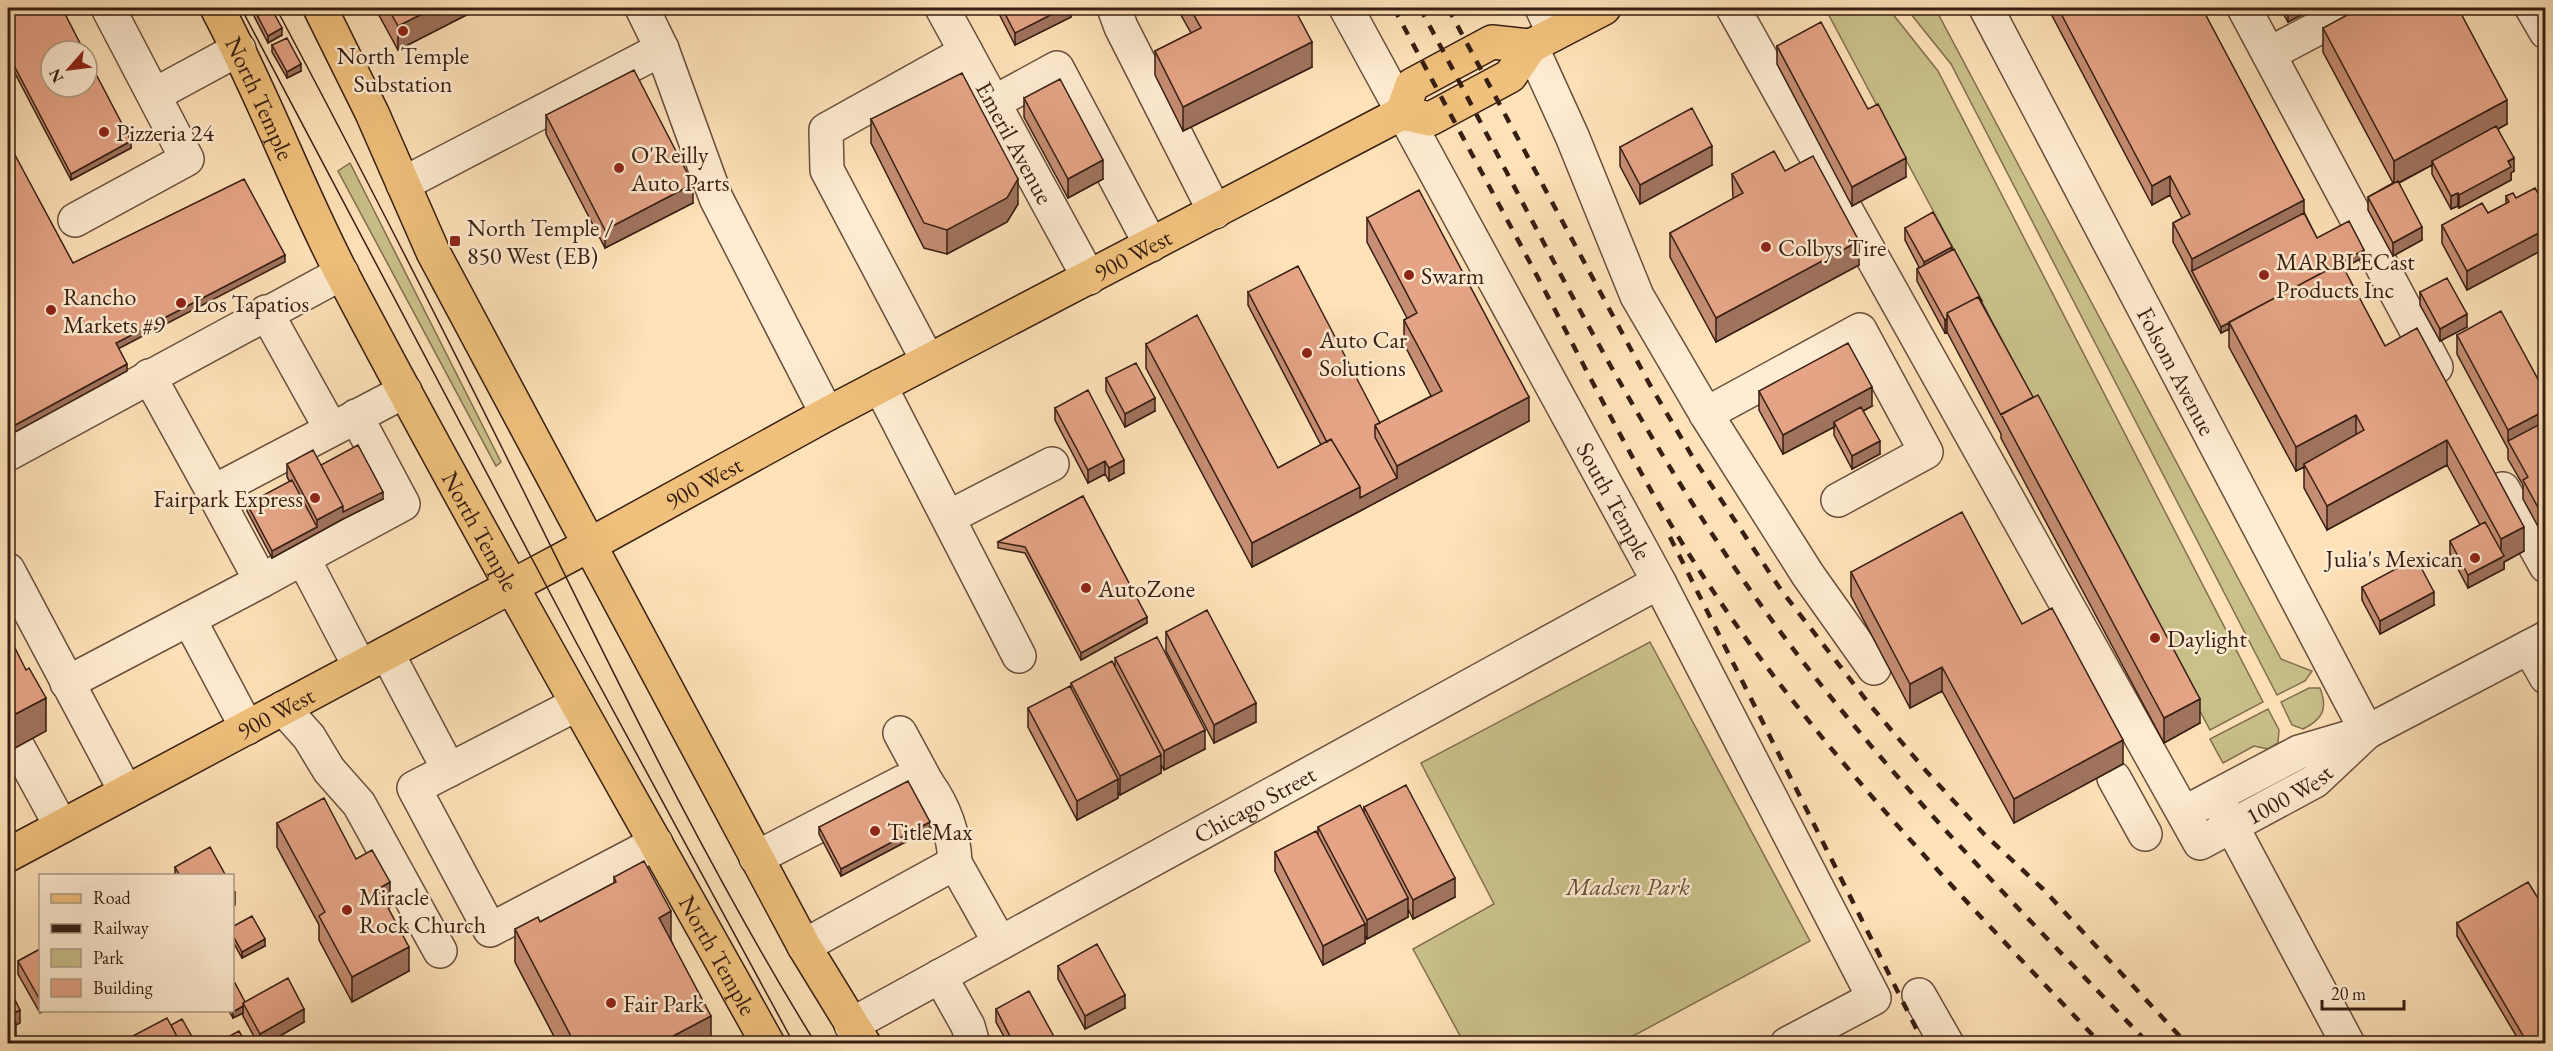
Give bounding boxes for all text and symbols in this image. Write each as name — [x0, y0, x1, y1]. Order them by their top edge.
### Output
marker: North Temple Substation — [396, 24, 410, 38]
street label: North Temple — [219, 31, 302, 165]
north arrow — [39, 39, 99, 99]
place label: North Temple Substation — [337, 40, 469, 99]
text: N — [44, 65, 69, 86]
street label: Emeril Avenue — [969, 76, 1061, 209]
place label: Pizzeria 24 — [116, 117, 214, 148]
marker: Pizzeria 24 — [97, 125, 111, 139]
place label: O'Reilly Auto Parts — [630, 139, 729, 198]
marker: O'Reilly Auto Parts — [612, 161, 626, 175]
place label: North Temple / 850 West (EB) — [467, 212, 614, 271]
street label: 900 West — [1088, 221, 1177, 287]
place label: Colbys Tire — [1778, 232, 1886, 263]
marker: North Temple / 850 West (EB) — [448, 234, 462, 248]
marker: Colbys Tire — [1759, 240, 1773, 254]
place label: MARBLECast Products Inc — [2276, 246, 2415, 305]
place label: Swarm — [1421, 260, 1485, 291]
marker: Swarm — [1402, 268, 1416, 282]
marker: MARBLECast Products Inc — [2257, 268, 2271, 282]
place label: Rancho Markets #9 — [63, 281, 166, 340]
place label: Los Tapatios — [193, 288, 309, 319]
marker: Los Tapatios — [174, 296, 188, 310]
street label: Folsom Avenue — [2130, 301, 2223, 440]
marker: Rancho Markets #9 — [44, 303, 58, 317]
place label: Auto Car Solutions — [1318, 324, 1407, 383]
marker: Auto Car Solutions — [1300, 346, 1314, 360]
street label: South Temple — [1570, 436, 1659, 565]
street label: 900 West — [659, 448, 748, 516]
street label: North Temple — [435, 465, 527, 596]
place label: Fairpark Express — [153, 483, 303, 514]
marker: Fairpark Express — [308, 491, 322, 505]
place label: Julia's Mexican — [2324, 543, 2463, 574]
marker: Julia's Mexican — [2468, 551, 2482, 565]
place label: AutoZone — [1097, 573, 1195, 604]
marker: AutoZone — [1079, 581, 1093, 595]
place label: Daylight — [2167, 623, 2247, 654]
marker: Daylight — [2148, 631, 2162, 645]
street label: 900 West — [231, 679, 320, 746]
street label: 1000 West — [2240, 757, 2339, 831]
street label: Chicago Street — [1188, 758, 1321, 850]
place label: TitleMax — [887, 816, 973, 847]
marker: TitleMax — [868, 824, 882, 838]
park label: Madsen Park — [1564, 871, 1690, 902]
legend — [39, 874, 234, 1012]
place label: Miracle Rock Church — [359, 881, 486, 940]
text: Road — [93, 886, 132, 909]
street label: North Temple — [672, 890, 764, 1020]
marker: Miracle Rock Church — [340, 903, 354, 917]
text: Railway — [93, 916, 149, 939]
text: Park — [93, 946, 124, 969]
scale bar — [2322, 973, 2404, 1011]
text: Building — [93, 976, 153, 999]
text: 20 m — [2331, 982, 2366, 1005]
place label: Fair Park — [623, 988, 704, 1019]
marker: Fair Park — [604, 996, 618, 1010]

